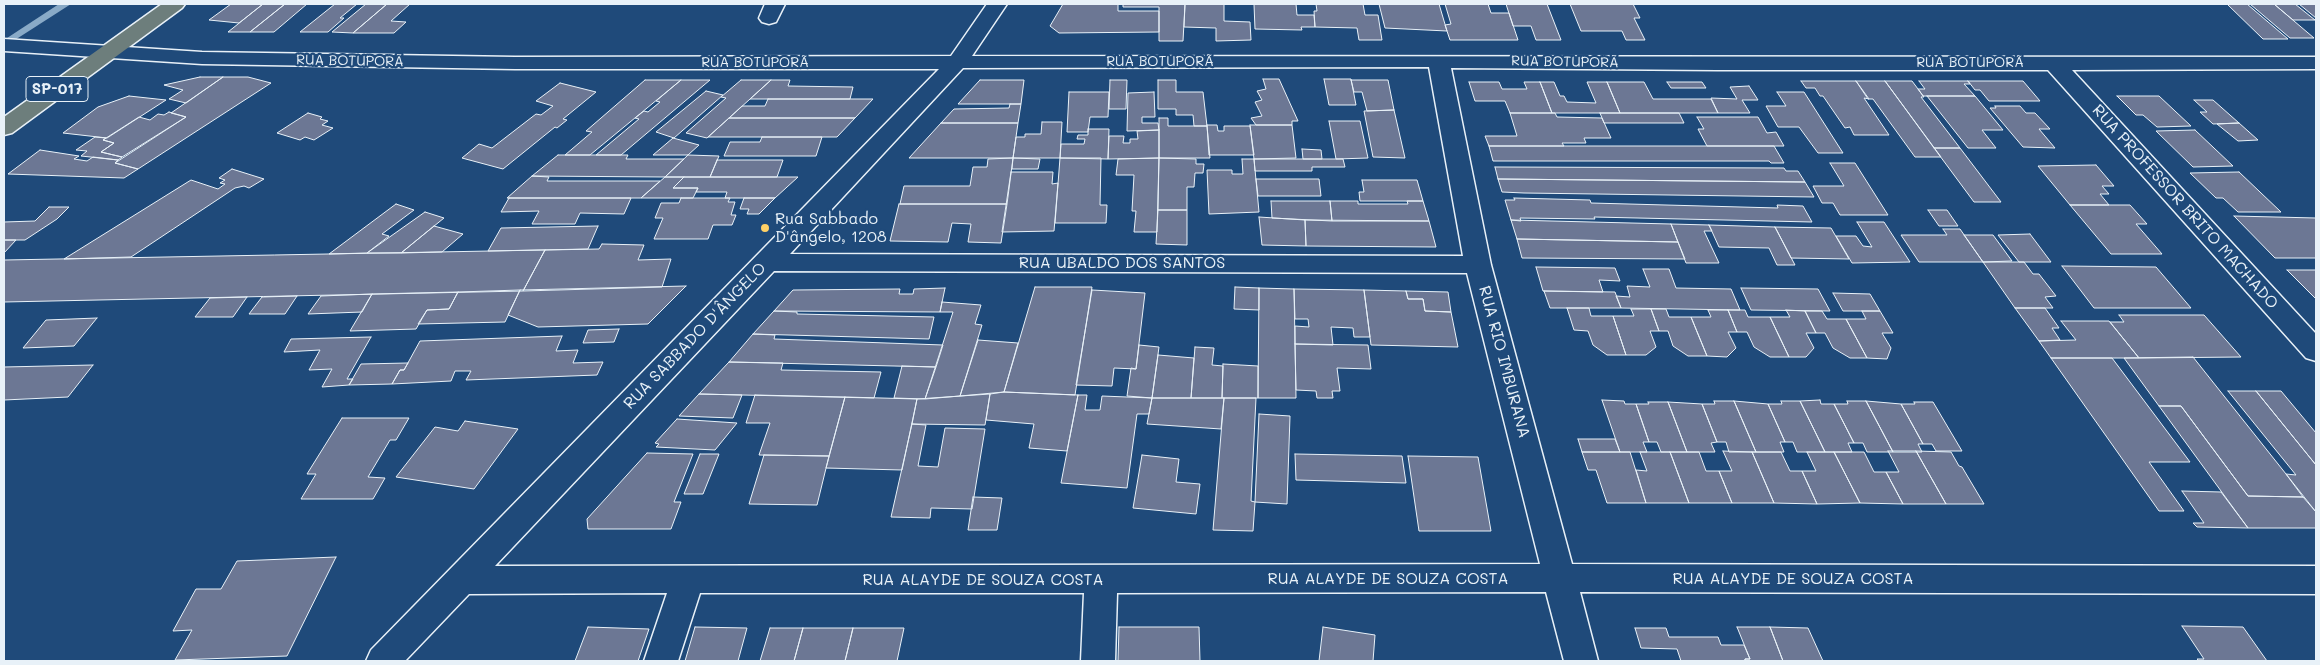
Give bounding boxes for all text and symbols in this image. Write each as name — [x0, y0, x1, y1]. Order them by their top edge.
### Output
street label: RUA BOTUPORÃ — [296, 52, 404, 70]
street label: RUA BOTUPORÃ — [1511, 53, 1619, 71]
street label: RUA BOTUPORÃ — [1106, 54, 1214, 70]
street label: RUA BOTUPORÃ — [701, 55, 809, 71]
street label: RUA BOTUPORÃ — [1916, 55, 2024, 71]
road number: SP-017 — [26, 76, 88, 102]
street label: RUA PROFESSOR BRITO MACHADO — [2088, 101, 2282, 313]
place label: Rua Sabbado D'ângelo, 1208 — [775, 209, 887, 247]
marker: Rua Sabbado D'ângelo, 1208 — [759, 222, 771, 234]
street label: RUA UBALDO DOS SANTOS — [1019, 253, 1225, 273]
street label: RUA SABBADO D'ÂNGELO — [620, 259, 770, 413]
street label: RUA RIO IMBURANA — [1474, 284, 1534, 440]
street label: RUA ALAYDE DE SOUZA COSTA — [1267, 569, 1509, 589]
street label: RUA ALAYDE DE SOUZA COSTA — [1672, 569, 1914, 589]
street label: RUA ALAYDE DE SOUZA COSTA — [862, 570, 1104, 590]

